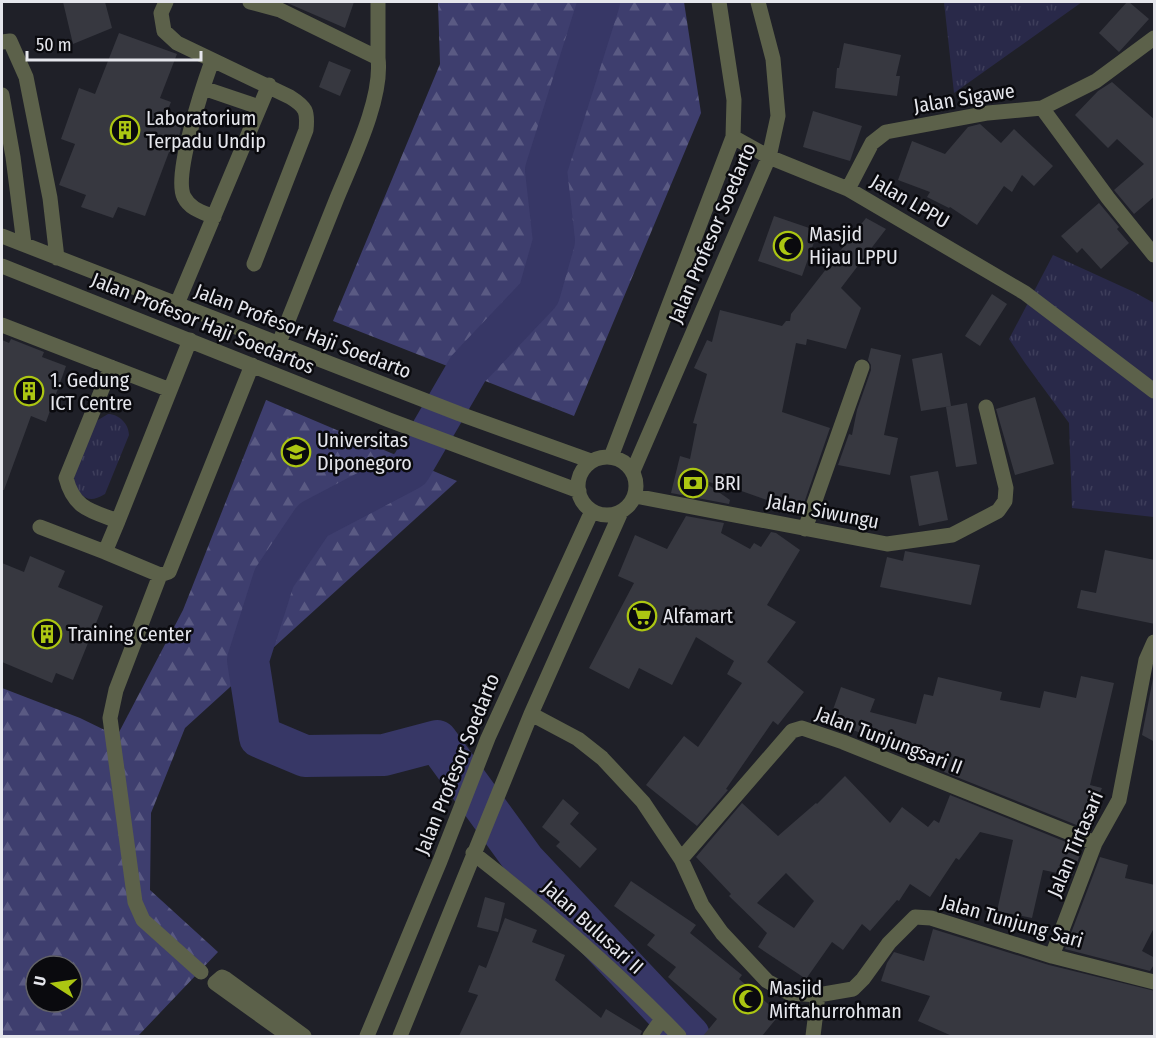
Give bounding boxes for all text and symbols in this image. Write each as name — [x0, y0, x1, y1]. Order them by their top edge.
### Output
scale bar — [27, 24, 201, 62]
text: 50 m — [36, 34, 72, 56]
street label: Jalan Sigawe — [912, 78, 1016, 118]
place label: Laboratorium Terpadu Undip — [146, 106, 266, 153]
building icon: Laboratorium Terpadu Undip — [109, 114, 141, 146]
street label: Jalan Profesor Soedarto — [663, 139, 761, 327]
street label: Jalan LPPU — [866, 169, 954, 233]
place label: Masjid Hijau LPPU — [809, 222, 898, 269]
mosque icon: Masjid Hijau LPPU — [772, 230, 804, 262]
street label: Jalan Profesor Haji Soedartos — [88, 267, 318, 379]
street label: Jalan Profesor Haji Soedarto — [191, 279, 415, 383]
place label: 1. Gedung ICT Centre — [50, 368, 132, 415]
building icon: 1. Gedung ICT Centre — [13, 375, 45, 407]
place label: Universitas Diponegoro — [317, 428, 412, 475]
school or university icon: Universitas Diponegoro — [280, 436, 312, 468]
bank icon: BRI — [677, 467, 709, 499]
place label: BRI — [714, 471, 741, 495]
street label: Jalan Siwungu — [765, 488, 881, 534]
supermarket icon: Alfamart — [626, 600, 658, 632]
place label: Alfamart — [663, 604, 733, 628]
building icon: Training Center — [31, 618, 63, 650]
place label: Training Center — [68, 622, 191, 646]
street label: Jalan Profesor Soedarto — [410, 670, 504, 858]
street label: Jalan Tunjungsari II — [812, 701, 966, 779]
street label: Jalan Tirtasari — [1042, 787, 1108, 901]
street label: Jalan Bulusari II — [537, 875, 649, 979]
street label: Jalan Tunjung Sari — [938, 889, 1086, 953]
north arrow — [24, 954, 84, 1014]
text: U — [30, 974, 50, 988]
place label: Masjid Miftahurrohman — [769, 976, 902, 1023]
mosque icon: Masjid Miftahurrohman — [732, 983, 764, 1015]

